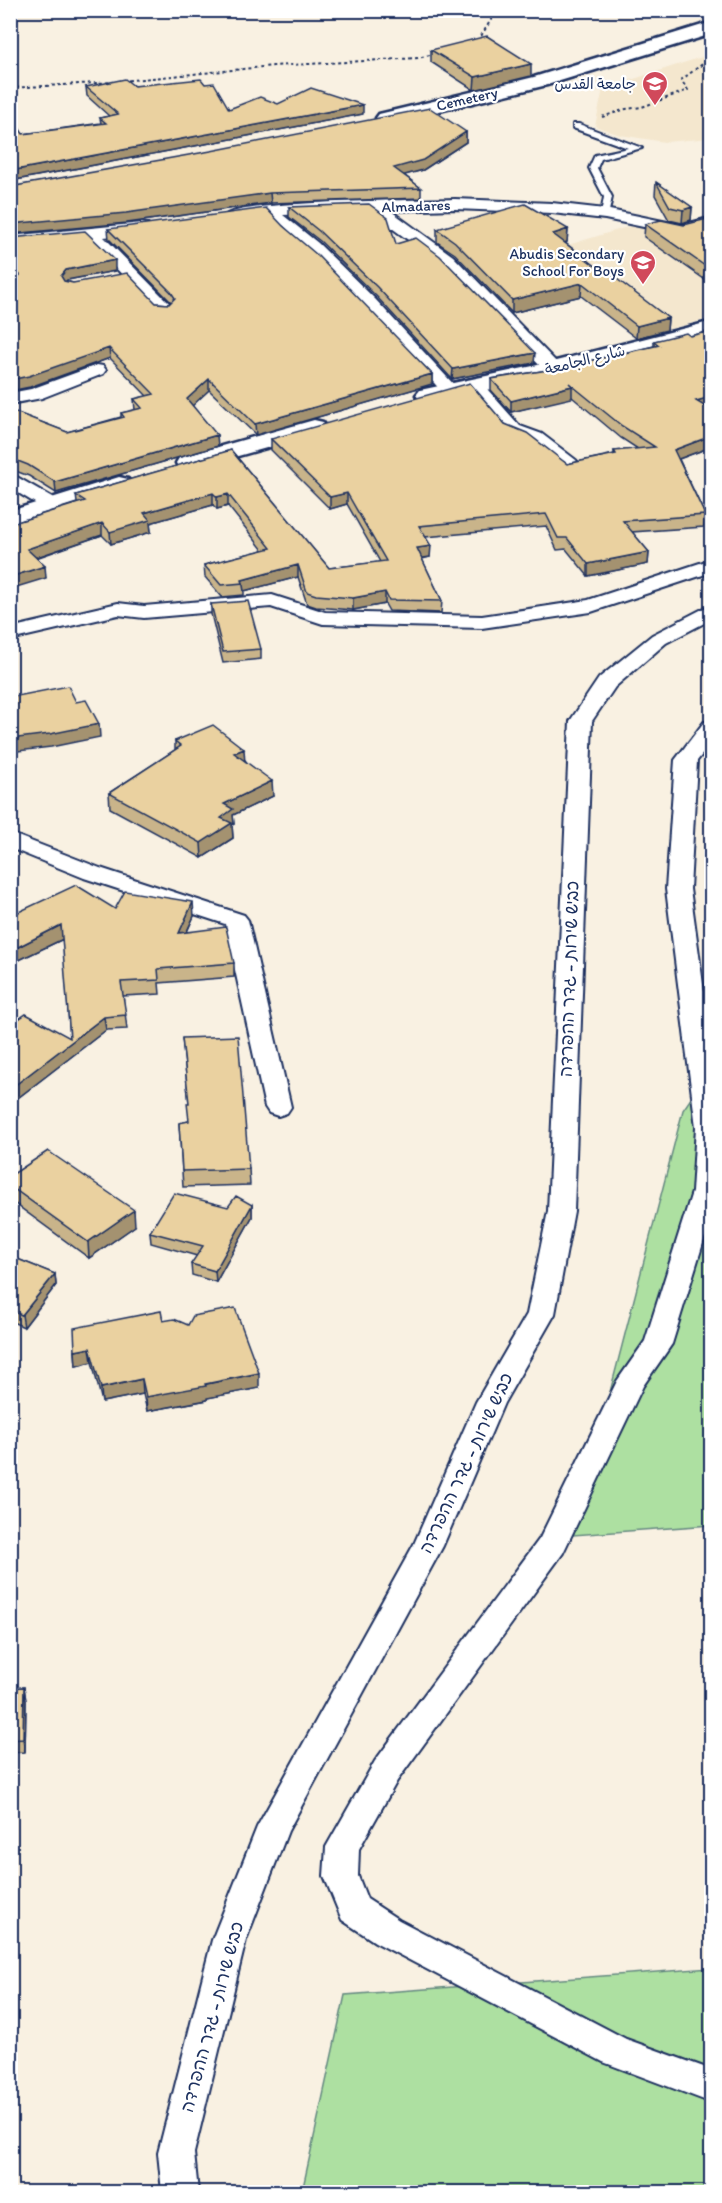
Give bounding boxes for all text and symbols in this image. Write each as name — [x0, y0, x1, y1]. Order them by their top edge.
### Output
school or university icon: جامعة القدس — [640, 69, 670, 107]
place label: جامعة القدس — [555, 75, 636, 93]
street label: Cemetery — [435, 83, 499, 115]
street label: Almadares — [381, 196, 451, 216]
place label: Abudis Secondary School For Boys — [509, 245, 624, 280]
school or university icon: Abudis Secondary School For Boys — [628, 248, 658, 286]
street label: شارع الجامعة — [543, 341, 627, 380]
street label: כביש שירות - גדר ההפרדה — [555, 880, 583, 1078]
street label: כביש שירות - גדר ההפרדה — [414, 1369, 518, 1557]
street label: כביש שירות - גדר ההפרדה — [176, 1919, 248, 2115]

